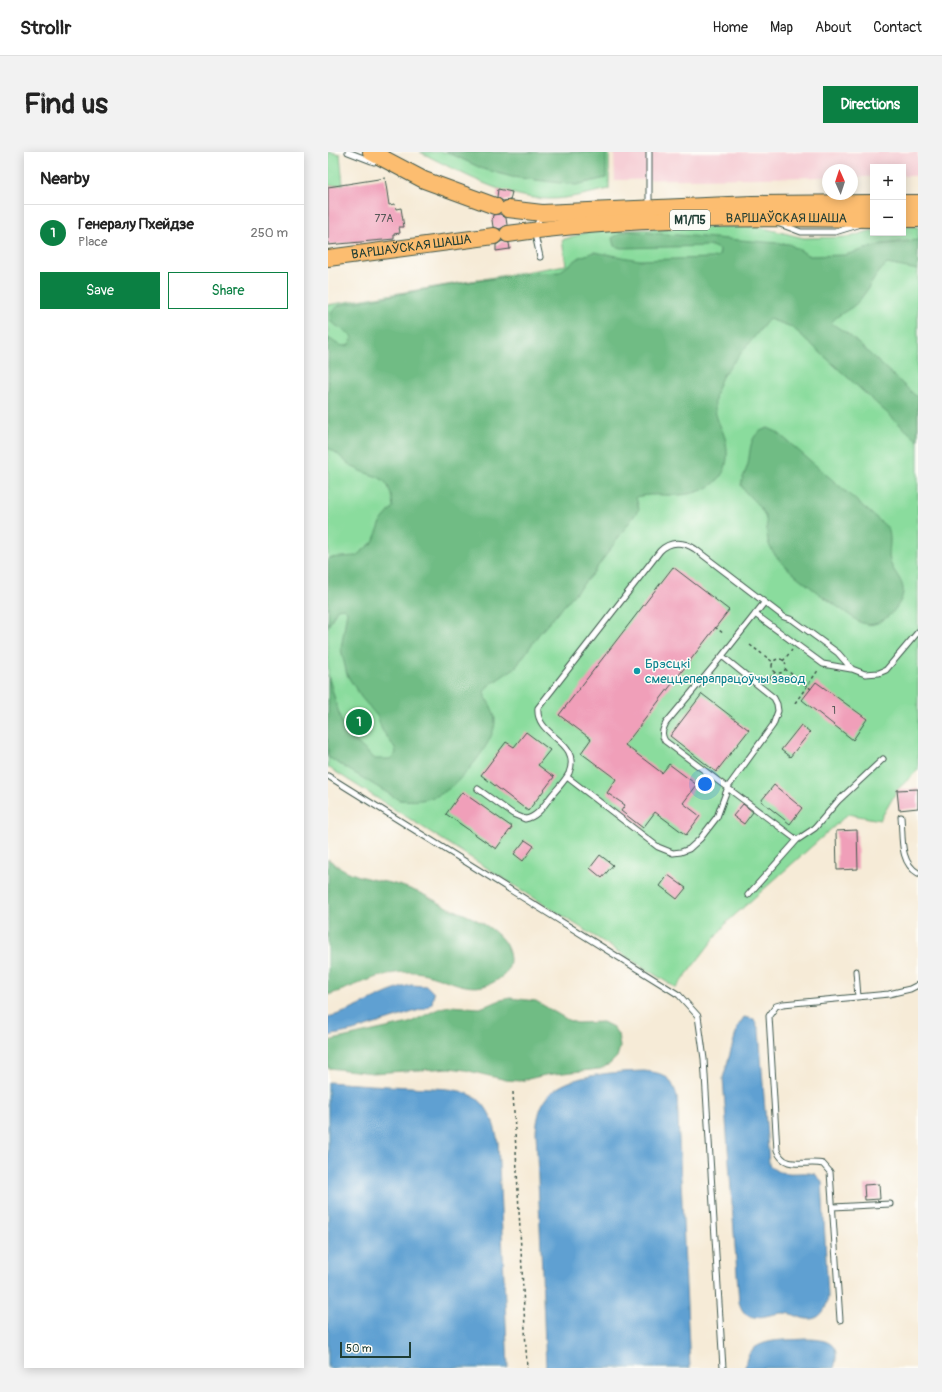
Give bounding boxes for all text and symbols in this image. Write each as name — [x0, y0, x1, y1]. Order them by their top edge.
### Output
text: Strollr — [20, 16, 71, 40]
text: Home — [713, 19, 748, 36]
text: Map — [770, 19, 793, 36]
text: About — [815, 19, 851, 36]
text: Contact — [873, 19, 922, 36]
button: Directions — [823, 86, 918, 123]
text: Find us — [24, 87, 108, 122]
north arrow — [822, 164, 858, 200]
map controls — [870, 164, 906, 236]
button: + — [870, 164, 906, 200]
text: Nearby — [40, 168, 89, 189]
button: − — [870, 200, 906, 236]
road number: М1/П5 — [670, 210, 710, 230]
street label: ВАРШАЎСКАЯ ШАША — [726, 210, 848, 227]
house number: 77А — [375, 212, 393, 225]
text: Генералу Пхейдзе — [78, 215, 194, 234]
text: 1 — [50, 225, 56, 241]
text: 250 m — [250, 225, 288, 241]
street label: ВАРШАЎСКАЯ ШАША — [350, 231, 473, 263]
text: Place — [78, 234, 107, 250]
button: Save — [40, 272, 160, 309]
button: Share — [168, 272, 288, 309]
place label: Брэсцкі смеццеперапрацоўчы завод — [645, 656, 805, 687]
marker: Брэсцкі смеццеперапрацоўчы завод — [632, 666, 642, 676]
house number: 1 — [832, 704, 836, 717]
pin: 1 — [346, 707, 372, 737]
your location — [695, 774, 715, 794]
scale bar — [340, 1340, 411, 1359]
text: 50 m — [346, 1342, 372, 1355]

